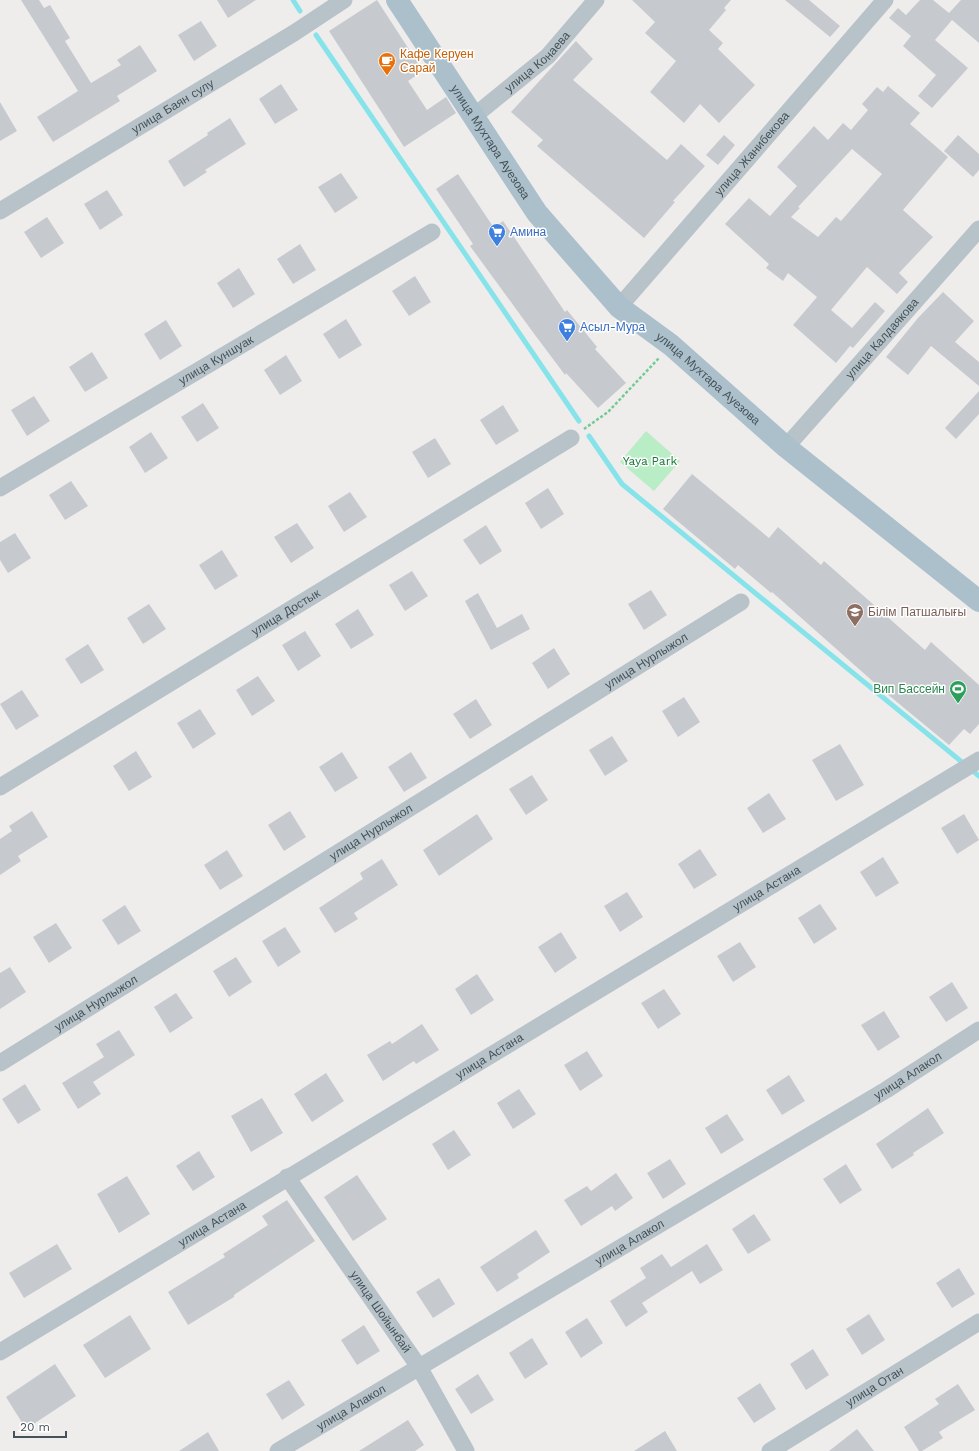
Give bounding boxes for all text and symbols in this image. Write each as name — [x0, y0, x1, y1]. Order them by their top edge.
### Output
street label: улица Конаева — [502, 28, 573, 95]
place label: Кафе Керуен Сарай — [400, 47, 474, 75]
cafe icon: Кафе Керуен Сарай — [377, 51, 397, 76]
street label: улица Баян сулу — [129, 76, 216, 137]
street label: улица Мухтара Ауезова — [448, 82, 533, 202]
street label: улица Жанибекова — [712, 108, 792, 199]
supermarket icon: Амина — [487, 222, 507, 247]
place label: Амина — [510, 225, 547, 239]
street label: улица Калдаякова — [843, 295, 922, 382]
supermarket icon: Асыл-Мура — [557, 317, 577, 342]
place label: Асыл-Мура — [580, 320, 645, 334]
street label: улица Мухтара Ауезова — [653, 329, 763, 428]
street label: улица Куншуак — [176, 332, 256, 388]
park label: Yaya Park — [623, 454, 678, 468]
street label: улица Достык — [249, 586, 323, 638]
school or university icon: Білім Патшалығы — [845, 602, 865, 627]
place label: Білім Патшалығы — [868, 605, 966, 619]
street label: улица Нурлыжол — [602, 630, 690, 692]
sports icon: Вип Бассейн — [948, 679, 968, 704]
place label: Вип Бассейн — [873, 682, 945, 696]
street label: улица Нурлыжол — [327, 801, 415, 863]
street label: улица Астана — [730, 862, 803, 914]
street label: улица Нурлыжол — [52, 972, 140, 1034]
street label: улица Астана — [453, 1030, 526, 1082]
street label: улица Алакол — [871, 1049, 944, 1103]
street label: улица Астана — [176, 1198, 249, 1249]
street label: улица Алакол — [593, 1216, 667, 1268]
street label: улица Шойынбай — [347, 1268, 414, 1355]
street label: улица Отан — [843, 1363, 906, 1409]
street label: улица Алакол — [314, 1382, 388, 1433]
scale bar — [14, 1413, 66, 1439]
text: 20 m — [20, 1420, 50, 1434]

